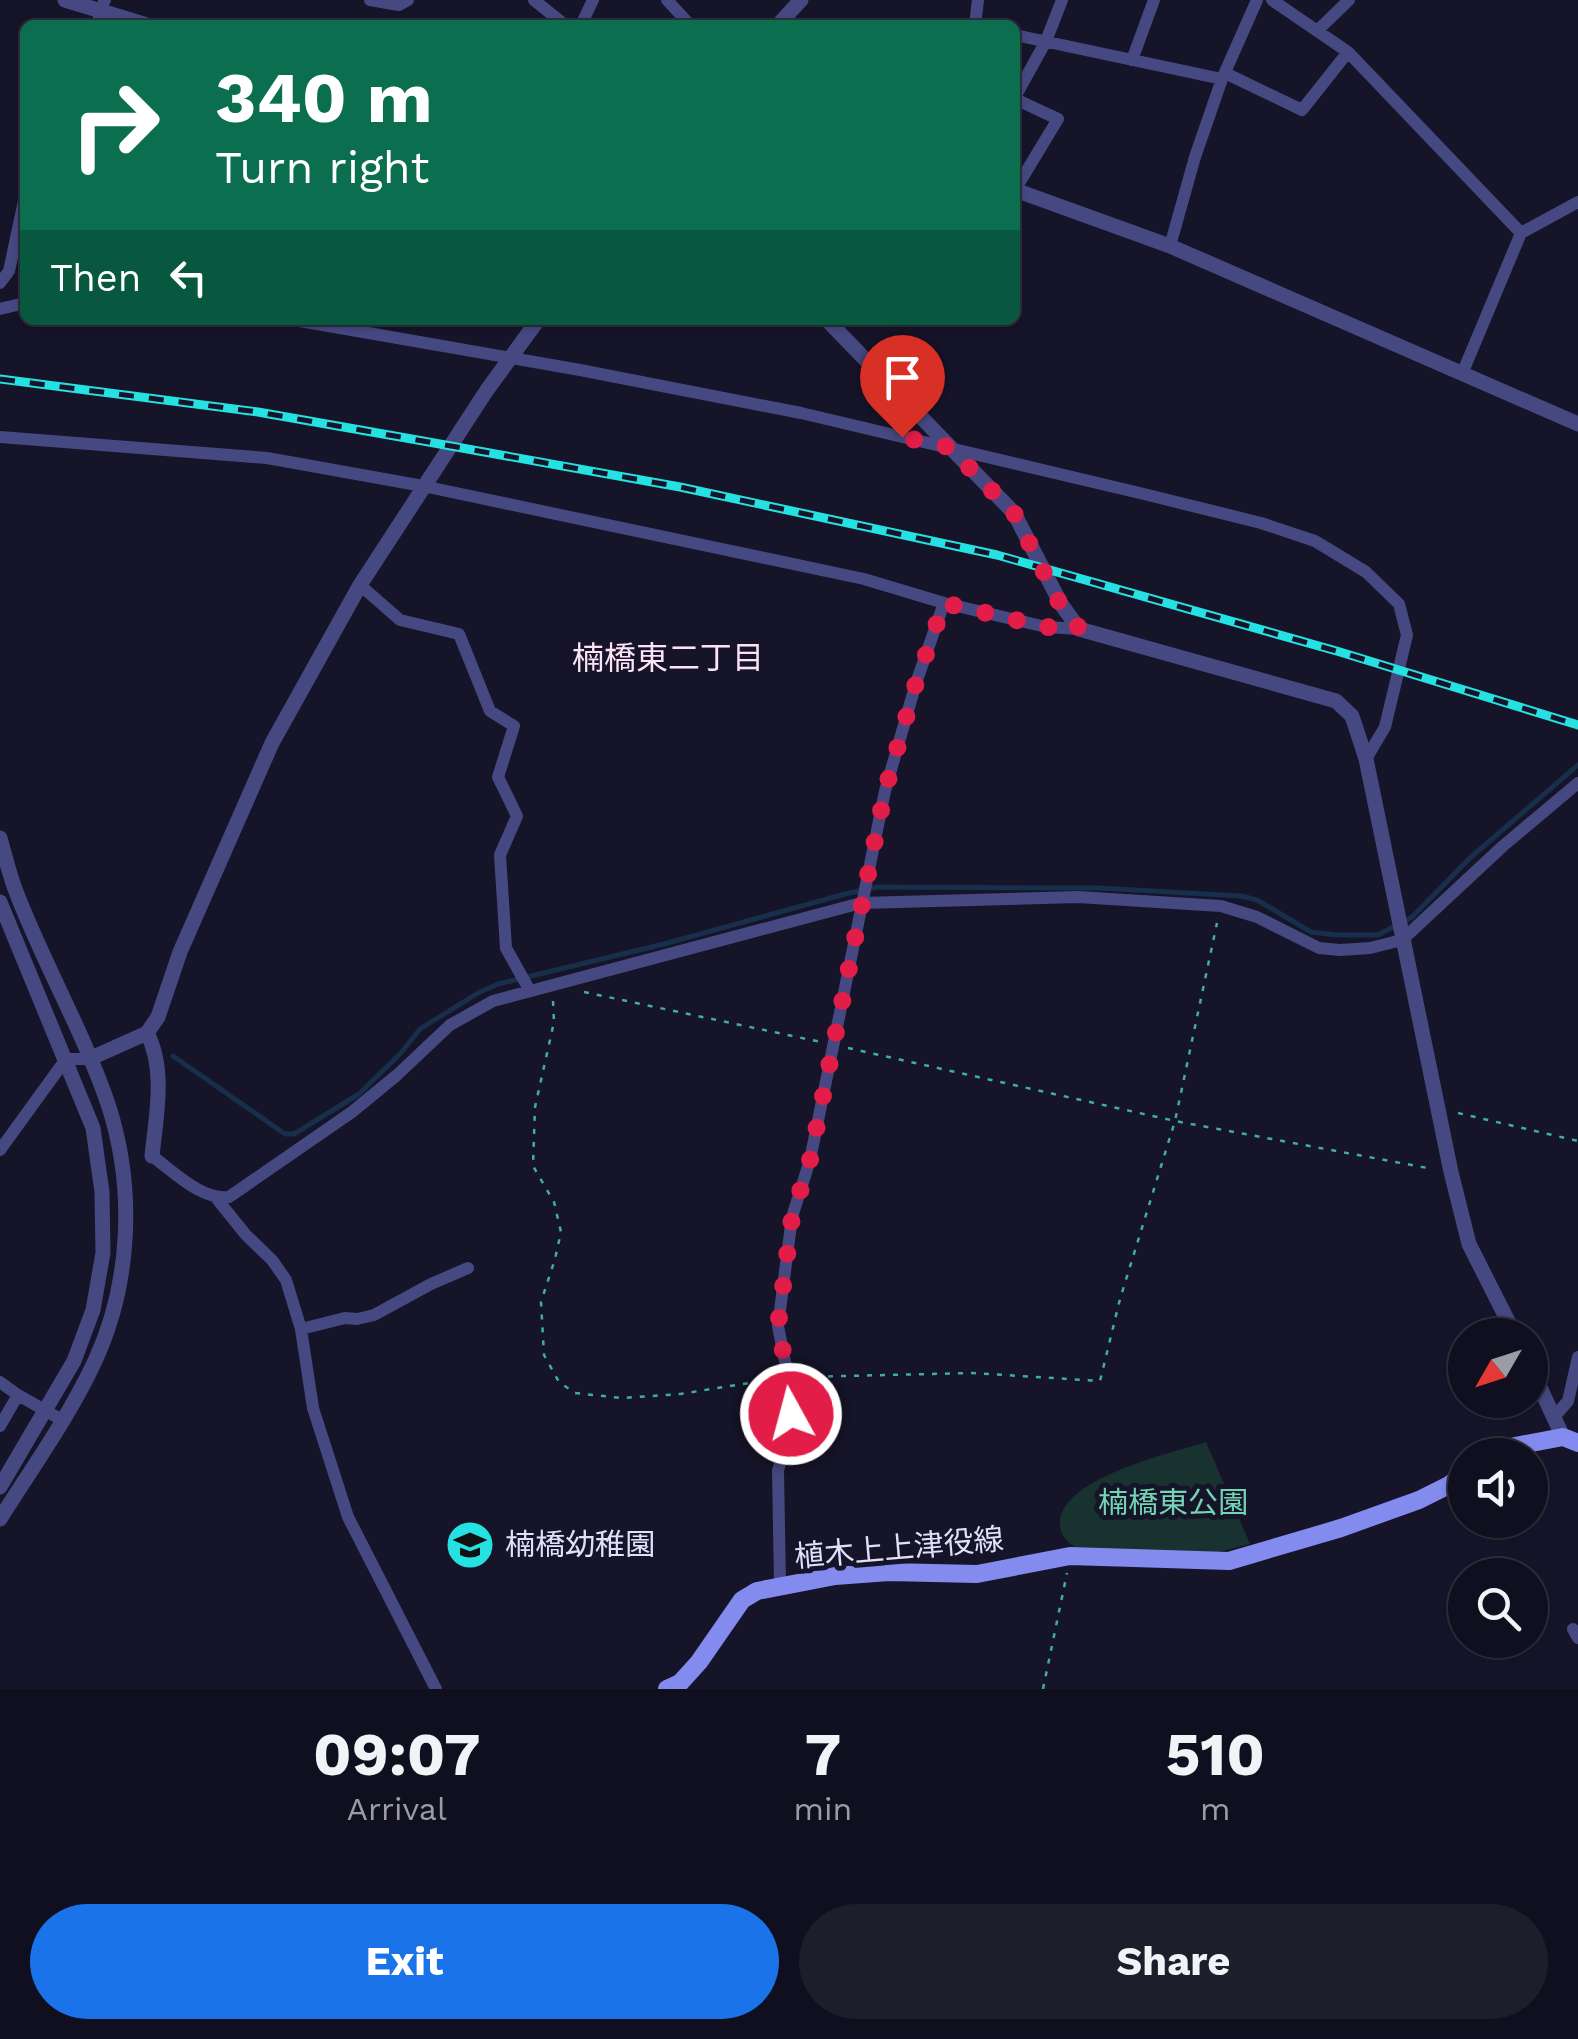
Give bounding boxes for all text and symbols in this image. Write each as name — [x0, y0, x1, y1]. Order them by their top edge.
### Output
text: 340 m — [215, 57, 433, 139]
icon: right — [50, 60, 180, 190]
text: Turn right — [215, 141, 429, 194]
icon: left — [161, 250, 216, 305]
text: Then — [50, 256, 141, 300]
pin — [860, 335, 945, 438]
icon: arrive — [875, 350, 930, 405]
district label: 楠橋東二丁目 — [572, 639, 764, 677]
north arrow — [1448, 1318, 1548, 1418]
map controls — [1448, 1318, 1548, 1658]
position arrow — [739, 1362, 843, 1466]
button: sound — [1448, 1438, 1548, 1538]
park label: 楠橋東公園 — [1098, 1485, 1248, 1520]
school or university icon: 楠橋幼稚園 — [444, 1519, 496, 1571]
street label: 植木上上津役線 — [793, 1521, 1005, 1574]
place label: 楠橋幼稚園 — [505, 1527, 655, 1562]
button: search — [1448, 1558, 1548, 1658]
text: 09:07 — [313, 1719, 480, 1790]
text: 7 — [805, 1719, 841, 1790]
text: 510 — [1165, 1719, 1265, 1790]
text: Arrival — [347, 1790, 447, 1828]
text: min — [793, 1790, 852, 1828]
text: m — [1200, 1790, 1230, 1828]
button: Exit — [30, 1904, 779, 2019]
button: Share — [799, 1904, 1548, 2019]

